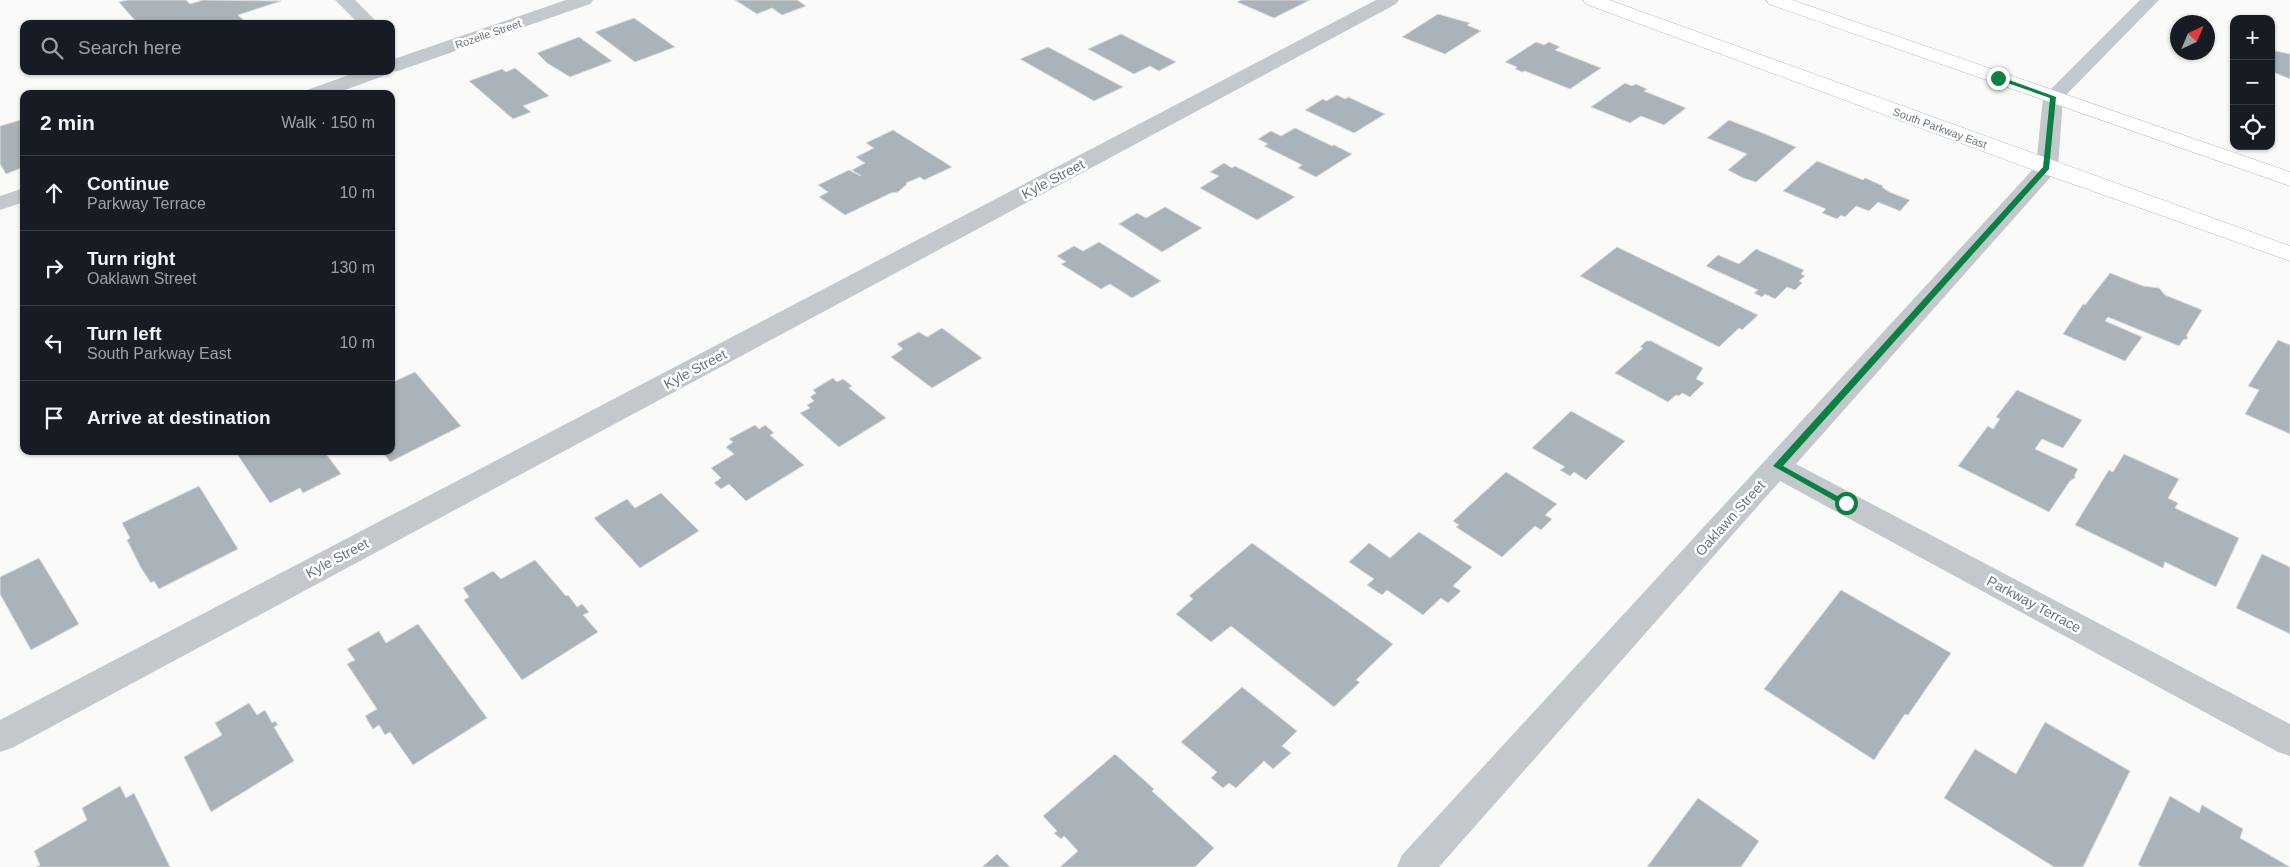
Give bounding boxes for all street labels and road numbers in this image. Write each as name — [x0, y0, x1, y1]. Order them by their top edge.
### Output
street label: Rozelle Street — [453, 17, 523, 51]
street label: South Parkway East — [1891, 105, 1989, 151]
street label: Kyle Street — [1019, 156, 1087, 202]
street label: Kyle Street — [661, 346, 729, 392]
street label: Oaklawn Street — [1692, 477, 1768, 559]
street label: Kyle Street — [303, 535, 371, 581]
street label: Parkway Terrace — [1984, 573, 2084, 636]

